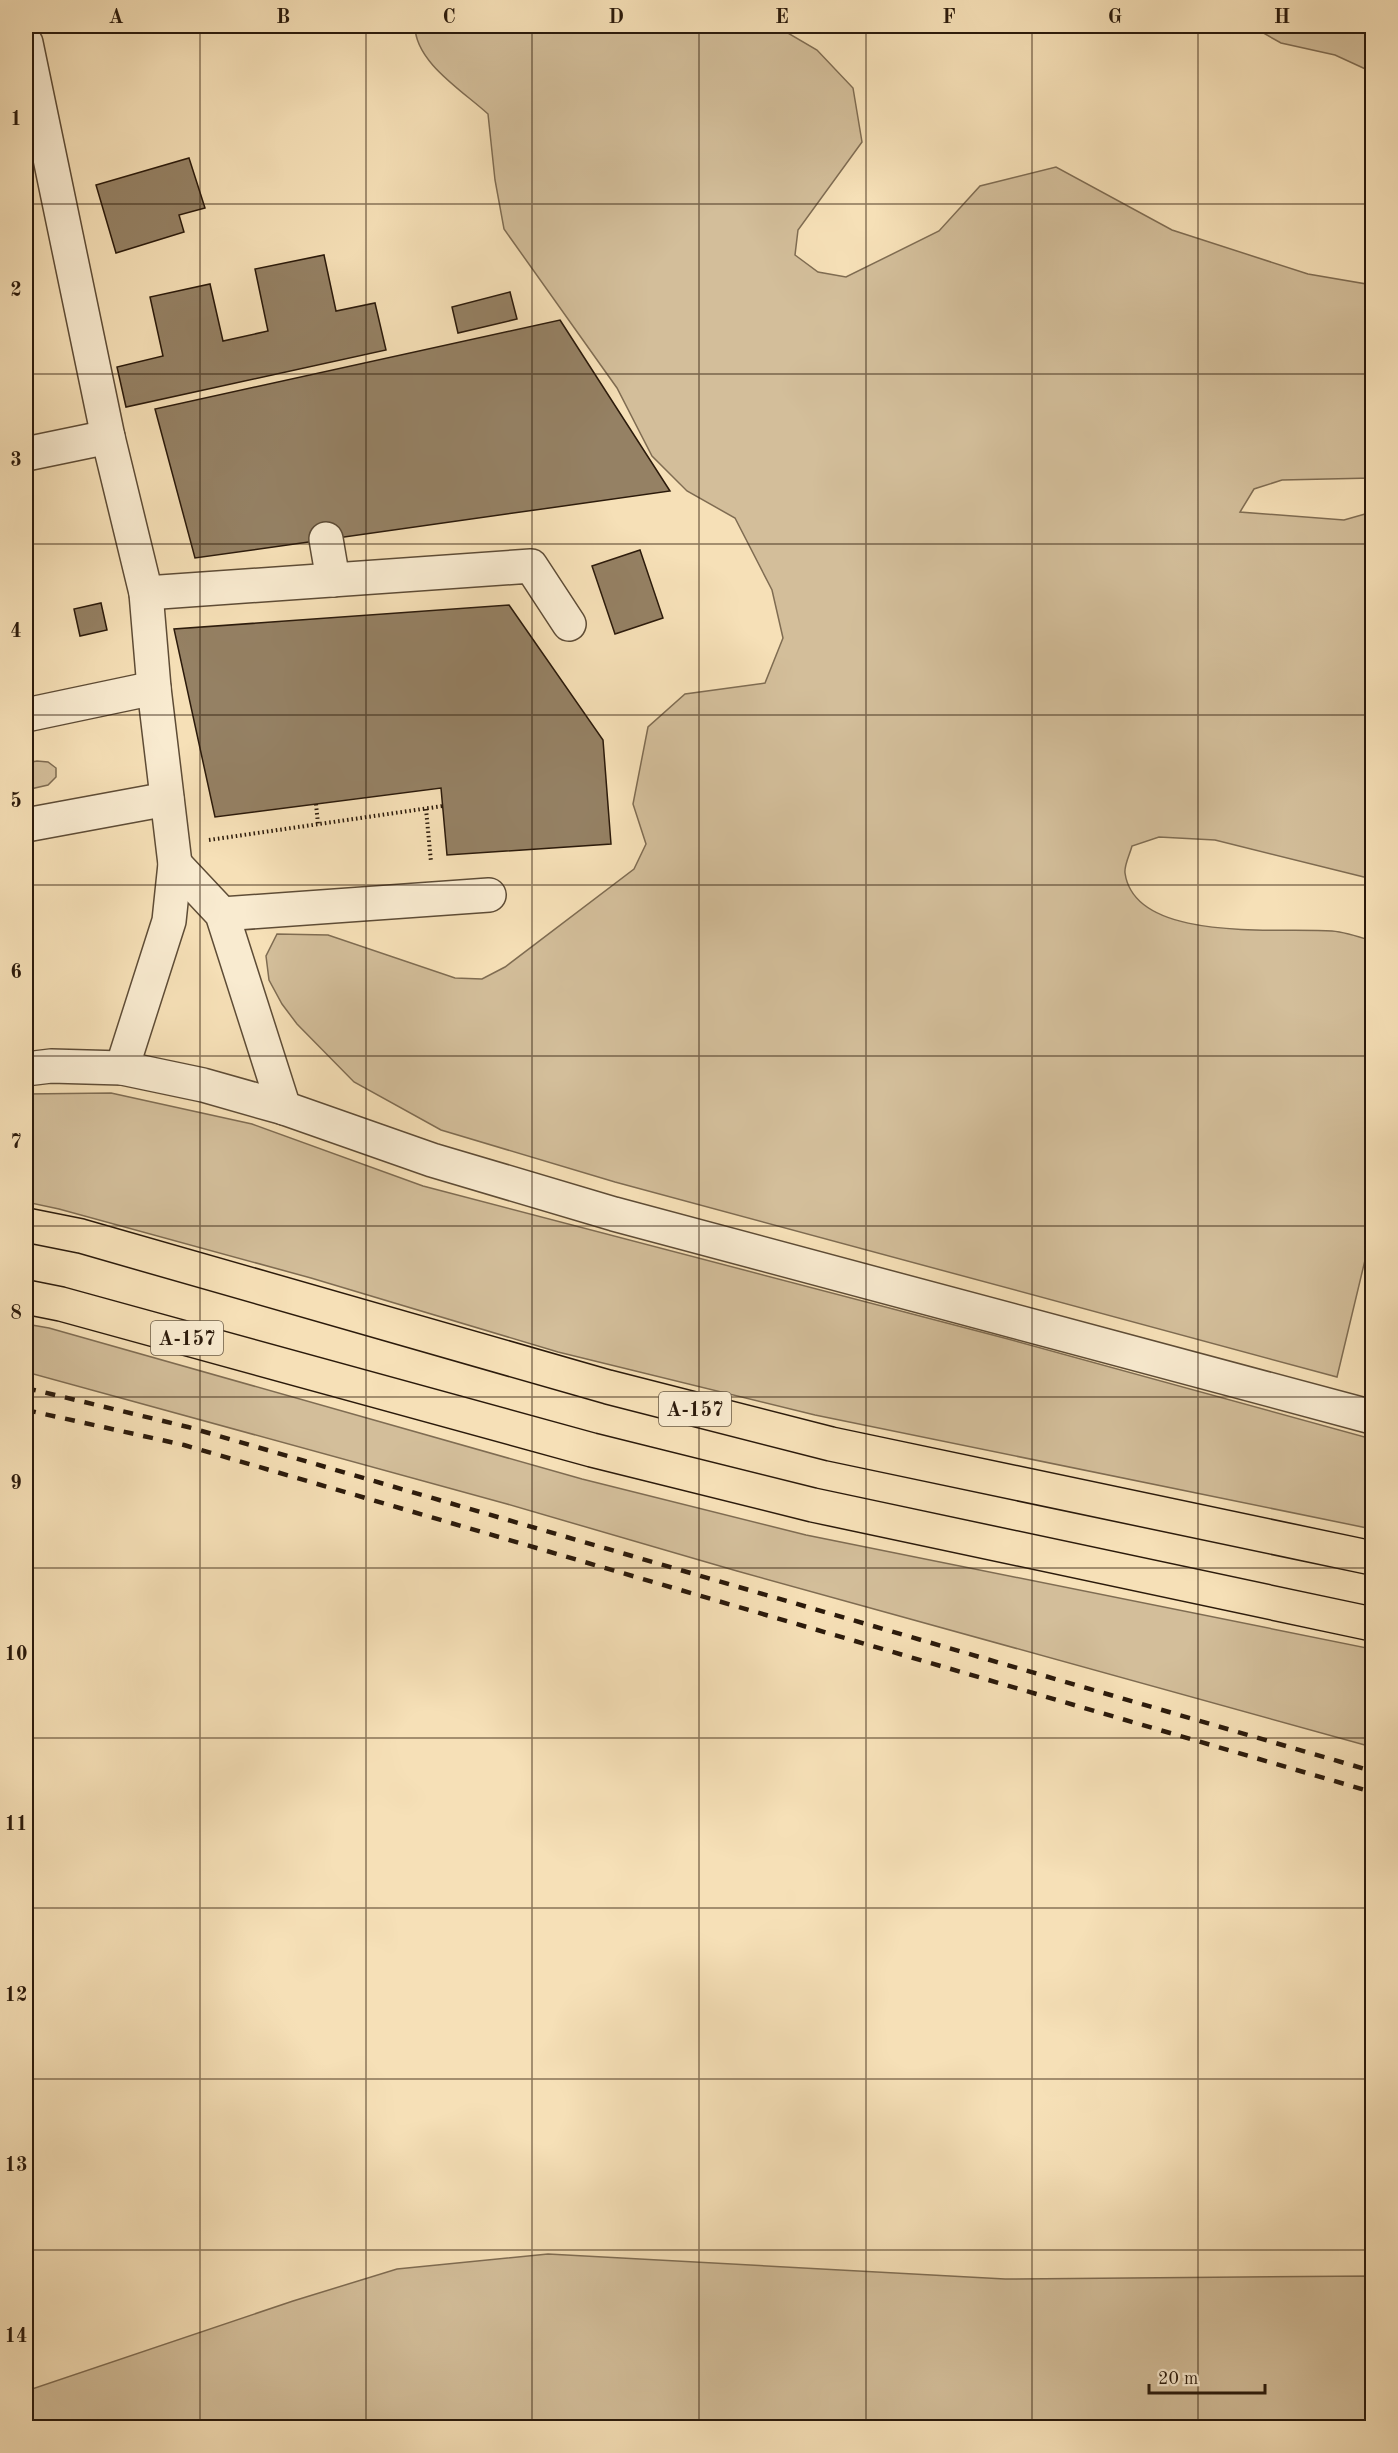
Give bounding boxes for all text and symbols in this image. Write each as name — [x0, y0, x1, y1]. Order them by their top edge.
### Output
text: A — [108, 8, 124, 28]
text: B — [276, 8, 290, 28]
text: C — [442, 8, 456, 28]
text: D — [608, 8, 624, 28]
text: E — [775, 8, 789, 28]
text: F — [942, 8, 956, 28]
text: G — [1108, 8, 1122, 28]
text: H — [1274, 8, 1290, 28]
text: 1 — [10, 110, 22, 130]
text: 2 — [10, 281, 22, 301]
text: 3 — [10, 451, 22, 471]
text: 4 — [10, 622, 22, 642]
text: 5 — [10, 791, 22, 812]
text: 6 — [10, 963, 22, 983]
text: 7 — [10, 1133, 22, 1153]
text: 8 — [10, 1304, 22, 1324]
road number: А-157 — [151, 1321, 223, 1355]
road number: А-157 — [659, 1392, 731, 1426]
text: 9 — [10, 1474, 22, 1494]
text: 10 — [4, 1645, 28, 1665]
text: 11 — [4, 1815, 28, 1835]
text: 12 — [4, 1986, 28, 2006]
text: 13 — [4, 2156, 28, 2176]
text: 14 — [4, 2327, 28, 2347]
scale bar — [1149, 2357, 1264, 2395]
text: 20 m — [1158, 2370, 1198, 2388]

